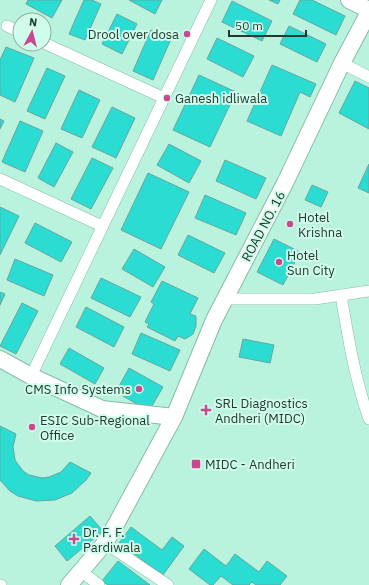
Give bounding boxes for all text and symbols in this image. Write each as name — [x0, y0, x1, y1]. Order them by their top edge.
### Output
north arrow — [12, 12, 52, 52]
scale bar — [229, 12, 306, 38]
text: N — [28, 15, 38, 30]
text: 50 m — [235, 18, 263, 33]
place label: Drool over dosa — [88, 26, 179, 43]
marker: Drool over dosa — [182, 29, 192, 39]
place label: Ganesh idliwala — [175, 90, 267, 107]
marker: Ganesh idliwala — [162, 93, 172, 103]
street label: ROAD NO. 16 — [238, 188, 289, 264]
place label: Hotel Krishna — [298, 209, 342, 241]
marker: Hotel Krishna — [285, 219, 295, 229]
place label: Hotel Sun City — [287, 247, 335, 279]
marker: Hotel Sun City — [274, 257, 284, 267]
place label: CMS Info Systems — [25, 381, 131, 398]
marker: CMS Info Systems — [134, 384, 144, 394]
place label: SRL Diagnostics Andheri (MIDC) — [215, 395, 308, 427]
marker: SRL Diagnostics Andheri (MIDC) — [200, 404, 212, 416]
place label: ESIC Sub-Regional Office — [40, 412, 150, 444]
marker: ESIC Sub-Regional Office — [27, 422, 37, 432]
place label: MIDC - Andheri — [205, 456, 295, 473]
marker: MIDC - Andheri — [190, 458, 202, 470]
place label: Dr. F. F. Pardiwala — [83, 524, 141, 556]
marker: Dr. F. F. Pardiwala — [68, 533, 80, 545]

